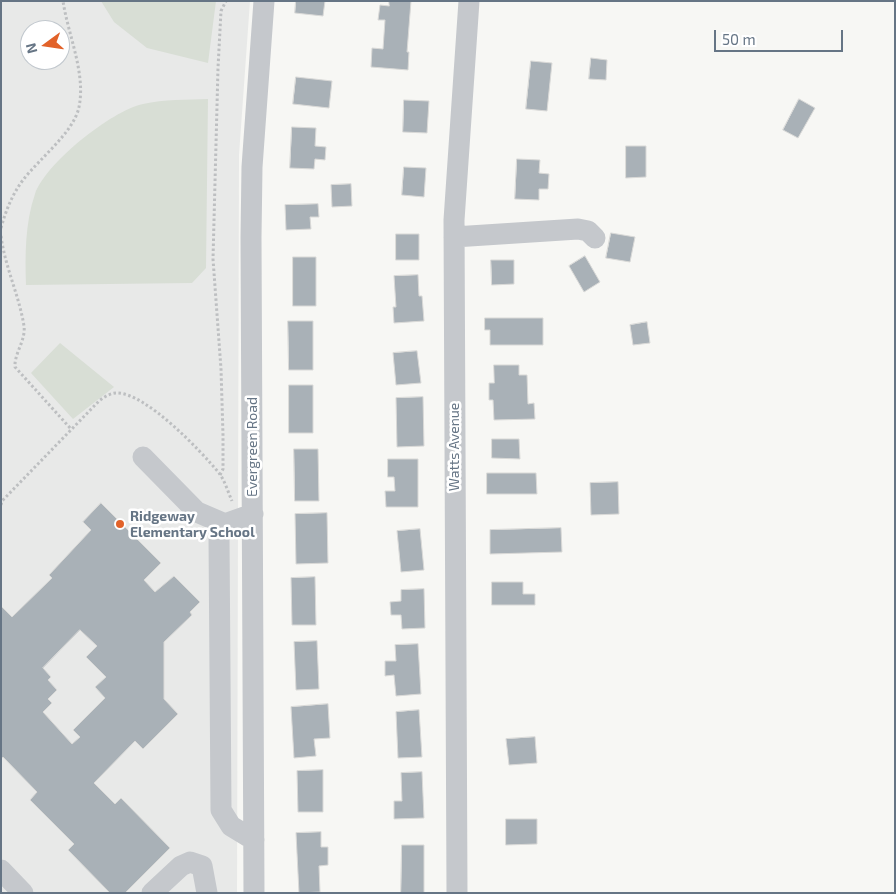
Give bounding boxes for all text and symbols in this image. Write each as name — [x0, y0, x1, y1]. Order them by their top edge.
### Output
north arrow — [20, 20, 70, 70]
scale bar — [716, 20, 845, 52]
text: 50 m — [722, 30, 756, 48]
text: N — [21, 42, 40, 55]
street label: Evergreen Road — [244, 397, 260, 497]
street label: Watts Avenue — [446, 403, 462, 491]
place label: Ridgeway Elementary School — [130, 508, 255, 540]
marker: Ridgeway Elementary School — [114, 518, 126, 530]

